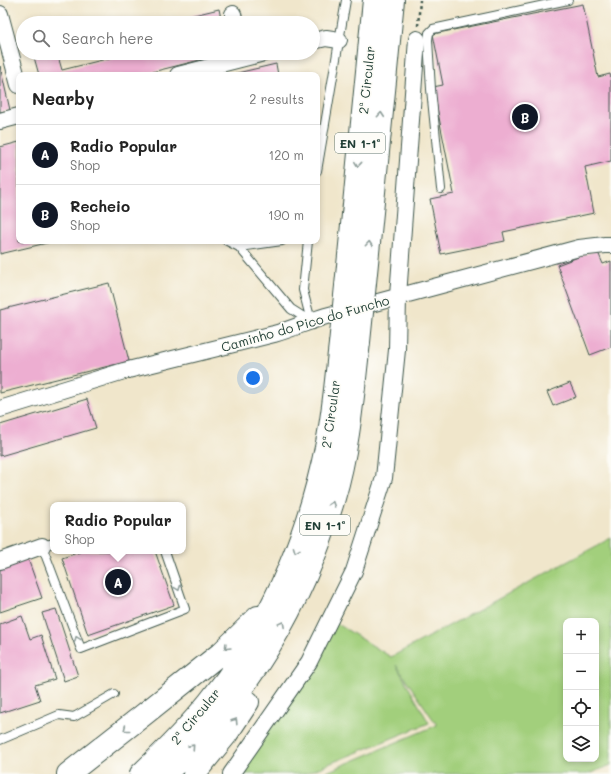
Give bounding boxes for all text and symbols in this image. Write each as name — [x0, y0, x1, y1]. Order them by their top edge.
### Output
search box — [16, 16, 320, 60]
icon: search — [30, 27, 52, 49]
text: Search here — [62, 28, 153, 48]
street label: 2ª Circular — [354, 45, 378, 115]
text: Nearby — [32, 87, 94, 109]
text: 2 results — [249, 90, 304, 107]
pin: B — [512, 102, 538, 132]
one-way arrow — [377, 112, 386, 118]
road number: EN 1-1ª — [335, 133, 385, 153]
text: Radio Popular — [70, 136, 177, 156]
text: A — [40, 146, 50, 163]
text: 120 m — [268, 146, 304, 163]
text: Shop — [70, 156, 100, 173]
one-way arrow — [353, 161, 362, 167]
text: Recheio — [70, 196, 130, 216]
text: B — [41, 206, 49, 223]
text: 190 m — [268, 206, 304, 223]
text: Shop — [70, 216, 100, 233]
one-way arrow — [364, 241, 373, 247]
street label: Caminho do Pico do Funcho — [219, 291, 391, 355]
your location — [243, 368, 263, 388]
street label: 2ª Circular — [317, 379, 343, 449]
one-way arrow — [327, 501, 336, 508]
popup — [50, 502, 186, 554]
text: Radio Popular — [64, 510, 172, 530]
road number: EN 1-1ª — [300, 515, 350, 535]
text: Shop — [64, 530, 95, 547]
one-way arrow — [293, 546, 301, 553]
pin: A — [105, 567, 131, 597]
one-way arrow — [173, 584, 181, 591]
map controls — [563, 618, 599, 762]
button: + — [563, 618, 599, 654]
one-way arrow — [277, 621, 285, 628]
one-way arrow — [74, 636, 82, 643]
one-way arrow — [224, 642, 231, 650]
button: − — [563, 654, 599, 690]
street label: 2ª Circular — [166, 684, 224, 748]
button: locate — [563, 690, 599, 726]
one-way arrow — [230, 718, 238, 725]
one-way arrow — [123, 725, 130, 732]
button: layers — [563, 726, 599, 762]
one-way arrow — [188, 744, 195, 751]

